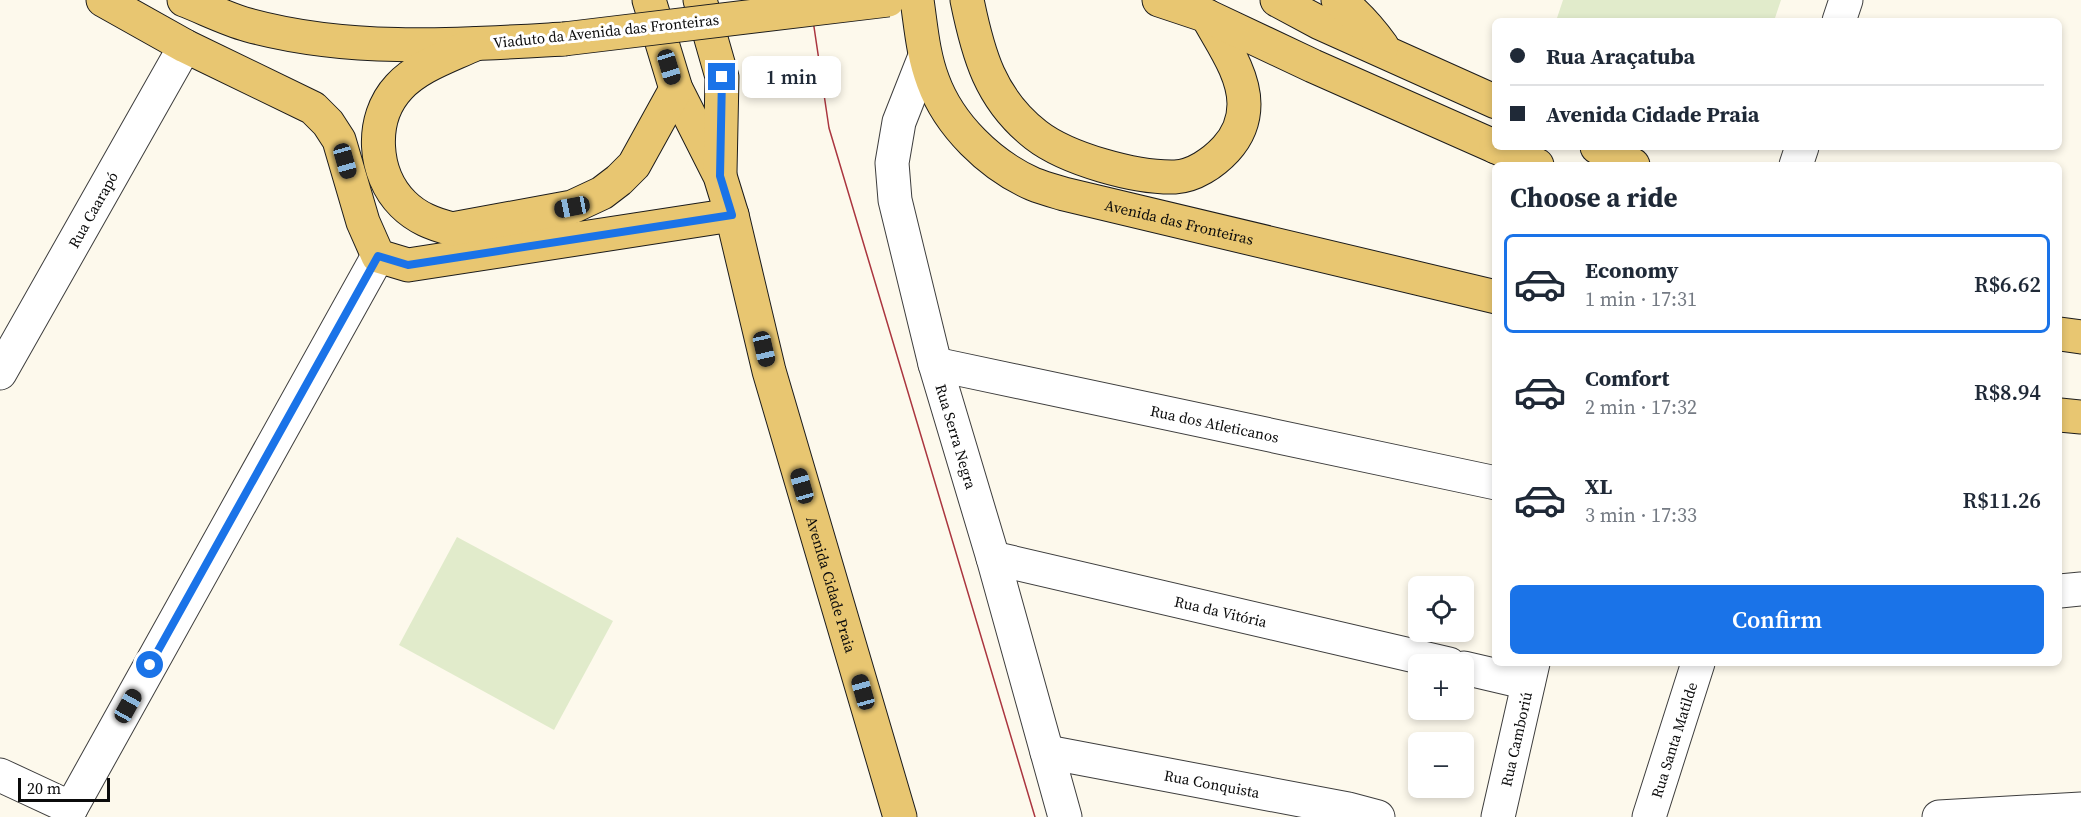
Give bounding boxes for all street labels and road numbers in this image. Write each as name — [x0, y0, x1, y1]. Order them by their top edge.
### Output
street label: Viaduto da Avenida das Fronteiras — [492, 9, 720, 53]
street label: Rua Caarapó — [63, 167, 123, 251]
street label: Avenida das Fronteiras — [1103, 194, 1256, 249]
street label: Rua Serra Negra — [931, 381, 982, 492]
street label: Rua dos Atleticanos — [1148, 399, 1281, 447]
street label: Avenida Cidade Praia — [802, 514, 862, 655]
street label: Rua da Vitória — [1173, 590, 1270, 632]
street label: Rua Santa Matilde — [1645, 679, 1702, 801]
street label: Rua Camboriú — [1495, 689, 1537, 788]
street label: Rua Conquista — [1162, 764, 1262, 803]

